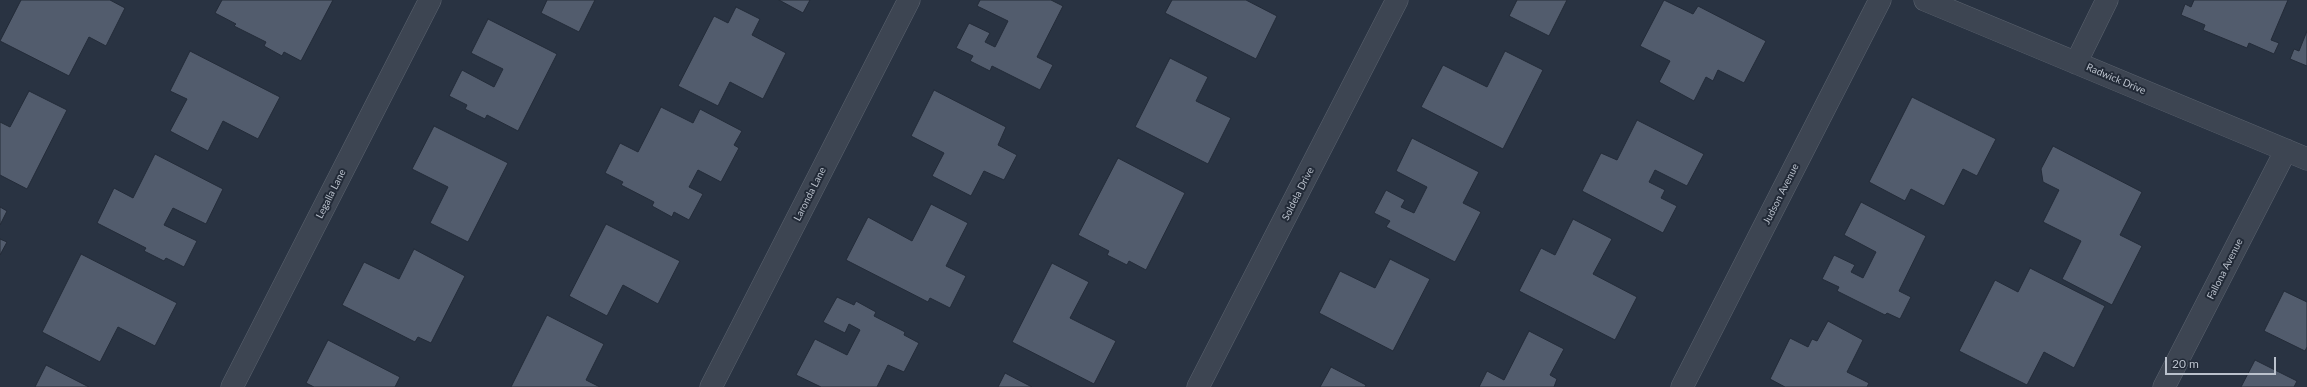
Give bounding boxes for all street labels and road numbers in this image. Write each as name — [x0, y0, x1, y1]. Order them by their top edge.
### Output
street label: Radwick Drive — [2085, 61, 2147, 97]
street label: Judson Avenue — [1761, 162, 1801, 226]
street label: Laronda Lane — [791, 165, 829, 223]
street label: Soldela Drive — [1279, 165, 1317, 223]
street label: Legalla Lane — [314, 167, 348, 221]
street label: Fallona Avenue — [2205, 237, 2245, 301]

